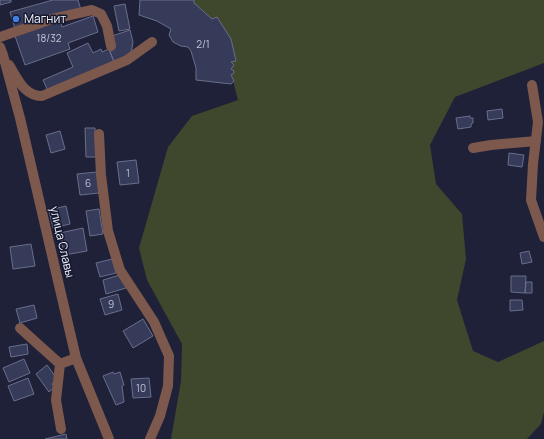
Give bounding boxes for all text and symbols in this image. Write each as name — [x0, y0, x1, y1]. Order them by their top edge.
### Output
place label: Магнит — [24, 10, 66, 27]
marker: Магнит — [11, 14, 21, 24]
house number: 18/32 — [37, 31, 62, 45]
house number: 2/1 — [196, 37, 210, 51]
house number: 1 — [126, 166, 130, 180]
house number: 6 — [85, 176, 91, 190]
street label: улица Славы — [46, 204, 79, 279]
house number: 9 — [108, 297, 114, 311]
house number: 10 — [136, 381, 146, 395]

